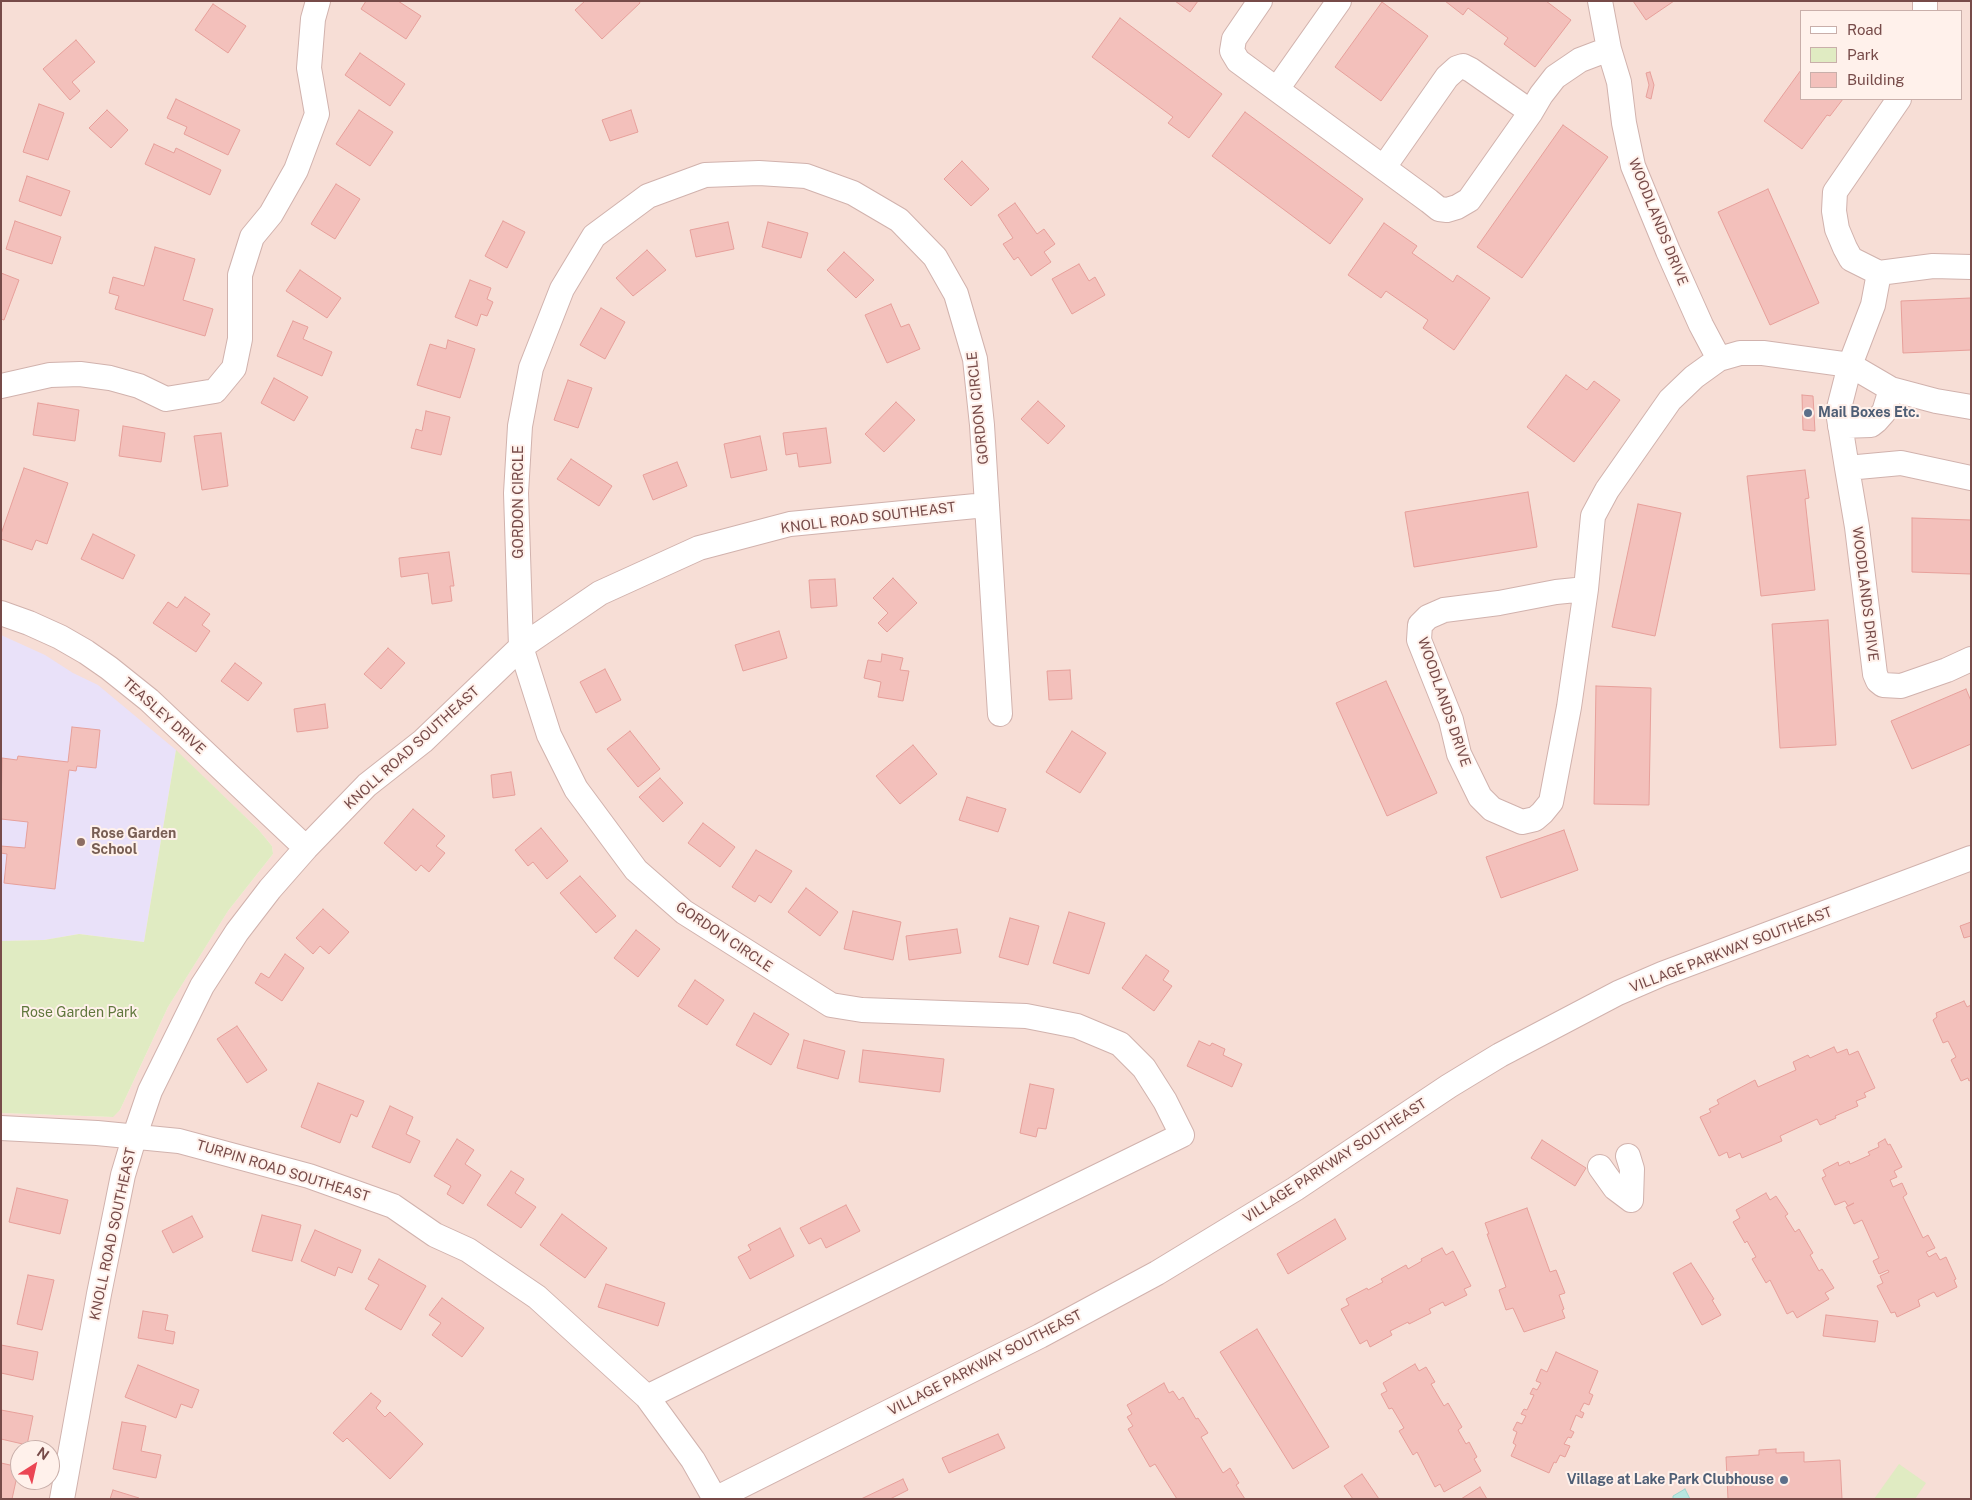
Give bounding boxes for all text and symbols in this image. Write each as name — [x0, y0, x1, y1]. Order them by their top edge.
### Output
legend — [1800, 10, 1962, 100]
text: Road — [1847, 21, 1883, 38]
text: Park — [1847, 46, 1879, 63]
text: Building — [1847, 71, 1905, 88]
street label: WOODLANDS DRIVE — [1625, 156, 1691, 288]
street label: GORDON CIRCLE — [964, 351, 992, 465]
place label: Mail Boxes Etc. — [1818, 405, 1920, 421]
marker: Mail Boxes Etc. — [1802, 407, 1814, 419]
street label: GORDON CIRCLE — [511, 445, 527, 559]
street label: KNOLL ROAD SOUTHEAST — [780, 499, 956, 537]
street label: WOODLANDS DRIVE — [1848, 526, 1882, 662]
street label: WOODLANDS DRIVE — [1414, 635, 1474, 769]
street label: TEASLEY DRIVE — [119, 674, 209, 758]
street label: KNOLL ROAD SOUTHEAST — [341, 683, 483, 813]
place label: Rose Garden School — [91, 826, 176, 859]
marker: Rose Garden School — [75, 836, 87, 848]
street label: GORDON CIRCLE — [672, 898, 776, 976]
street label: VILLAGE PARKWAY SOUTHEAST — [1628, 904, 1834, 996]
park label: Rose Garden Park — [21, 1005, 137, 1021]
street label: VILLAGE PARKWAY SOUTHEAST — [1240, 1095, 1430, 1227]
street label: TURPIN ROAD SOUTHEAST — [194, 1137, 372, 1205]
street label: KNOLL ROAD SOUTHEAST — [86, 1146, 140, 1322]
street label: VILLAGE PARKWAY SOUTHEAST — [885, 1307, 1085, 1419]
north arrow — [10, 1440, 60, 1490]
text: N — [34, 1444, 52, 1463]
place label: Village at Lake Park Clubhouse — [1567, 1472, 1774, 1488]
marker: Village at Lake Park Clubhouse — [1778, 1474, 1790, 1486]

